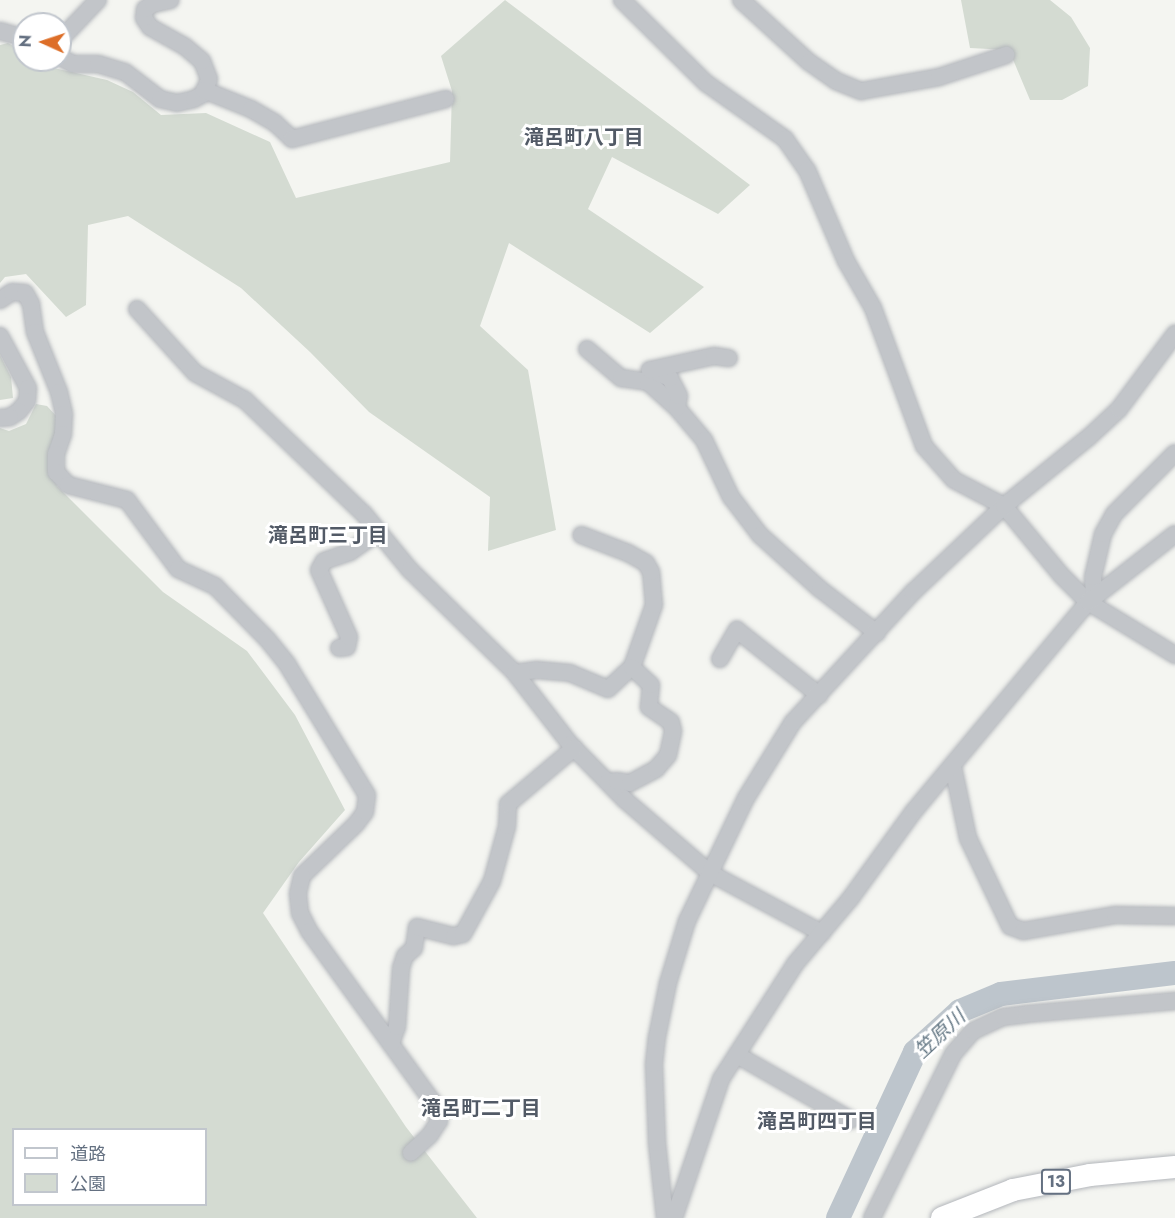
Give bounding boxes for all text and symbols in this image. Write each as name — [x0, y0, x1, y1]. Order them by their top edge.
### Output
north arrow — [12, 12, 72, 72]
text: N — [14, 34, 37, 48]
district label: 滝呂町八丁目 — [524, 125, 644, 149]
district label: 滝呂町三丁目 — [268, 523, 388, 547]
water label: 笠原川 — [910, 1005, 970, 1063]
district label: 滝呂町二丁目 — [421, 1096, 541, 1120]
district label: 滝呂町四丁目 — [757, 1109, 877, 1133]
legend — [12, 1128, 207, 1206]
text: 道路 — [70, 1141, 106, 1167]
road number: 13 — [1040, 1169, 1072, 1195]
text: 公園 — [70, 1171, 106, 1197]

